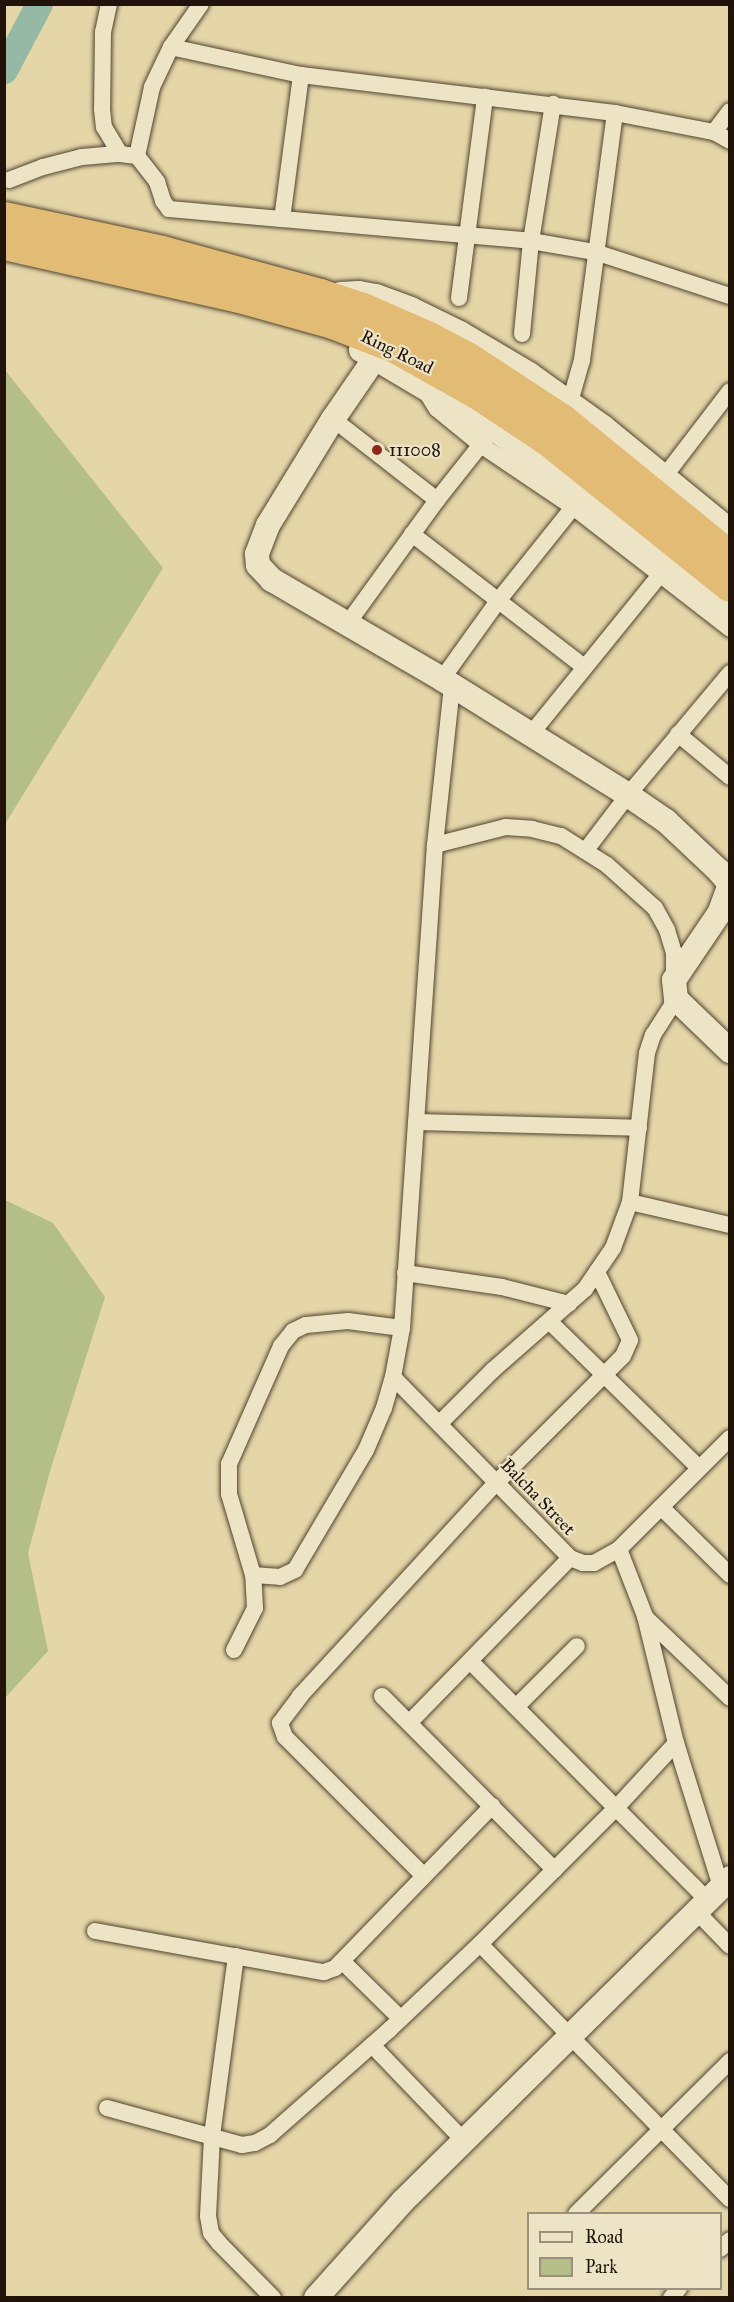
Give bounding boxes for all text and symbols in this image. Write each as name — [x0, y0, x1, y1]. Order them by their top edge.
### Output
street label: Ring Road — [357, 325, 437, 379]
place label: 111008 — [389, 439, 441, 461]
marker: 111008 — [370, 443, 384, 457]
street label: Balcha Street — [496, 1454, 580, 1540]
legend — [527, 2212, 722, 2290]
text: Road — [585, 2226, 623, 2248]
text: Park — [585, 2256, 618, 2278]

